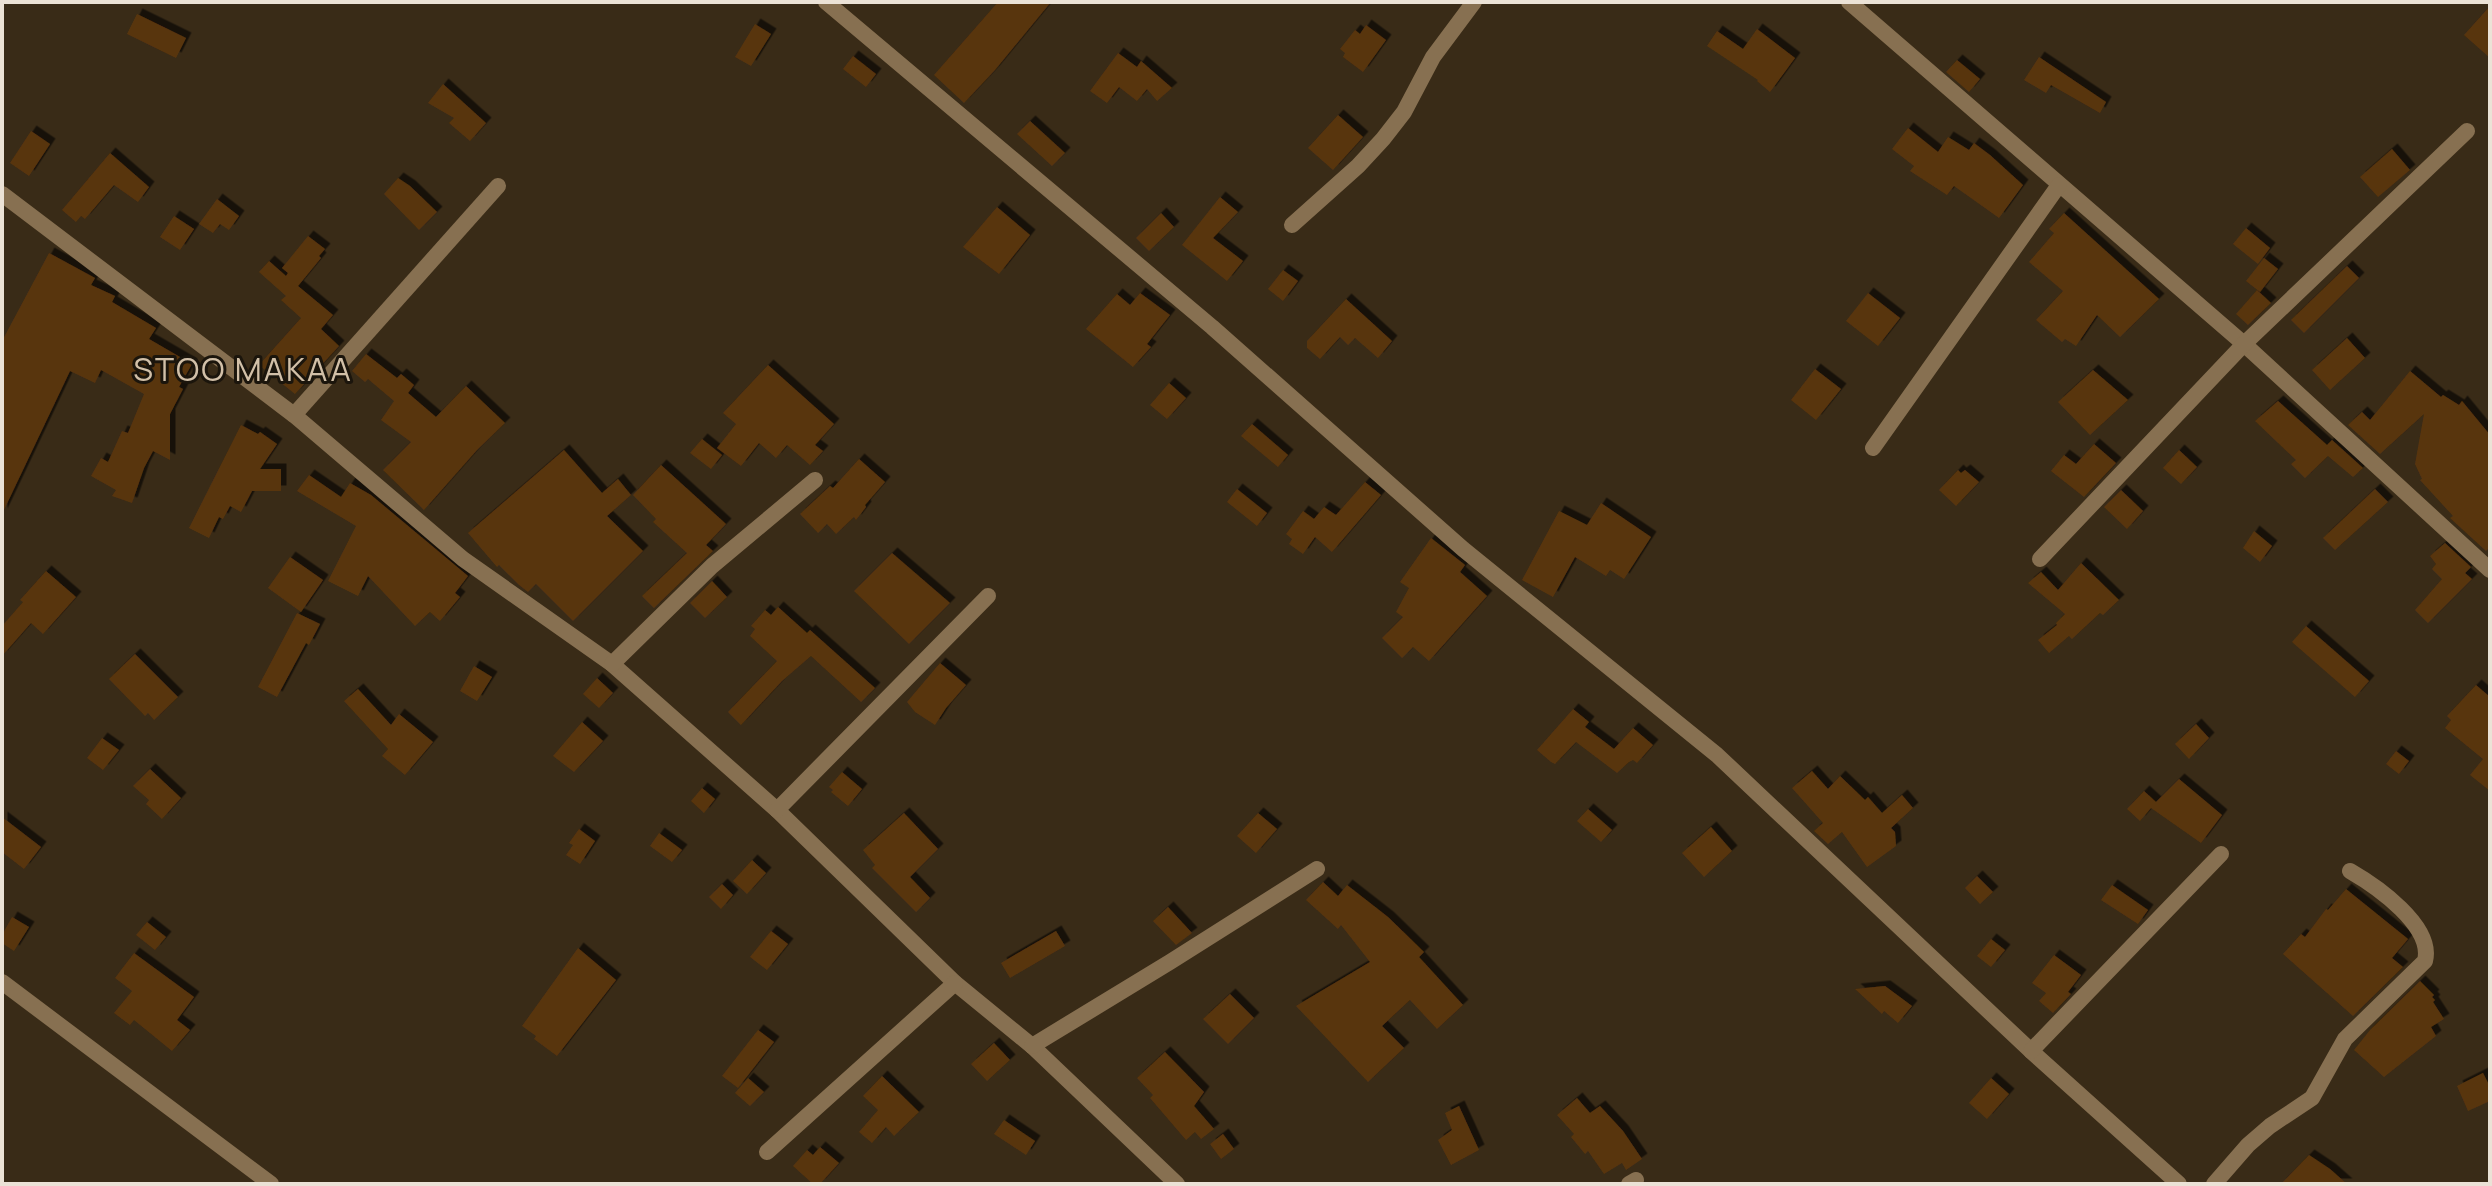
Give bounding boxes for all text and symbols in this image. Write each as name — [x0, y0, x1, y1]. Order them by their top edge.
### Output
district label: STOO MAKAA — [133, 347, 353, 391]

